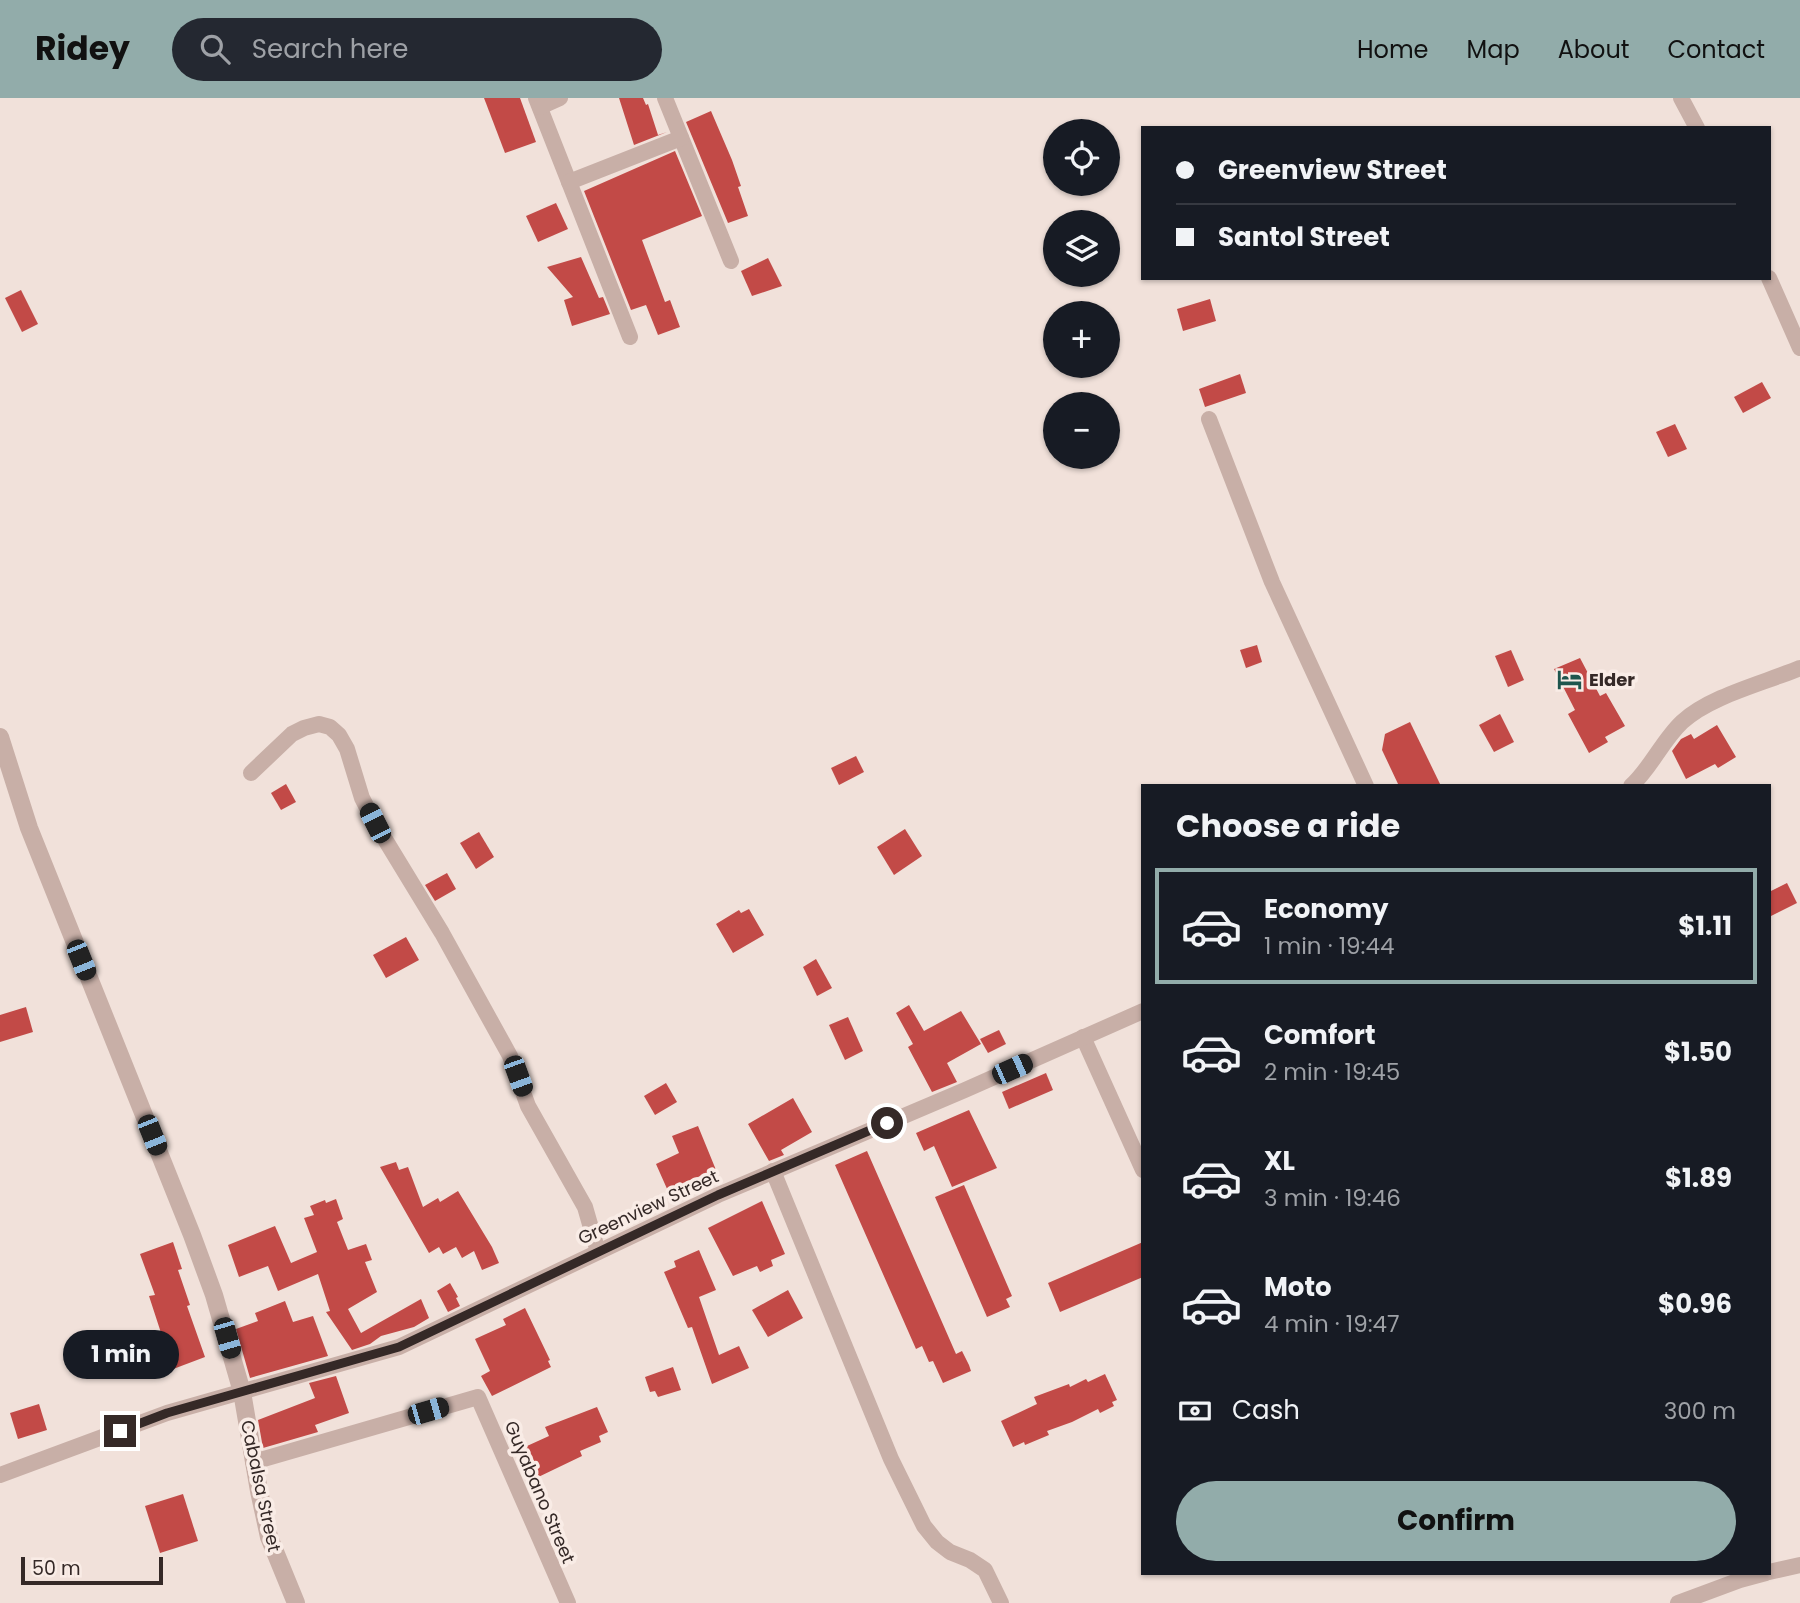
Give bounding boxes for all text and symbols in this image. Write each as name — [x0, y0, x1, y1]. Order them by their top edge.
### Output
search box — [172, 18, 662, 81]
text: Ridey — [35, 25, 130, 72]
icon: search — [196, 30, 234, 68]
text: Search here — [252, 31, 408, 67]
text: Home — [1357, 33, 1429, 66]
text: Map — [1467, 33, 1520, 66]
text: About — [1558, 33, 1629, 66]
text: Contact — [1667, 33, 1765, 66]
map controls — [1043, 119, 1120, 469]
button: locate — [1043, 119, 1120, 196]
text: Greenview Street — [1218, 152, 1447, 188]
button: layers — [1043, 210, 1120, 287]
text: Santol Street — [1218, 219, 1390, 255]
button: + — [1043, 301, 1120, 378]
button: − — [1043, 392, 1120, 469]
hotel icon: Elder — [1555, 665, 1583, 693]
place label: Elder — [1589, 667, 1635, 692]
car — [357, 800, 394, 846]
text: Choose a ride — [1176, 803, 1400, 848]
text: Economy — [1264, 891, 1388, 927]
icon: car — [1180, 895, 1243, 958]
text: $1.11 — [1678, 908, 1732, 944]
text: 1 min · 19:44 — [1264, 930, 1394, 962]
car — [64, 937, 99, 983]
text: Comfort — [1264, 1017, 1376, 1053]
icon: car — [1180, 1021, 1243, 1084]
text: $1.50 — [1664, 1034, 1732, 1070]
car — [989, 1051, 1036, 1087]
car — [501, 1053, 536, 1099]
text: 2 min · 19:45 — [1264, 1056, 1400, 1088]
route start — [871, 1107, 903, 1139]
car — [135, 1112, 170, 1158]
text: XL — [1264, 1143, 1295, 1179]
icon: car — [1180, 1147, 1243, 1210]
text: $1.89 — [1665, 1160, 1732, 1196]
street label: Greenview Street — [574, 1163, 722, 1251]
text: 3 min · 19:46 — [1264, 1182, 1401, 1214]
text: Moto — [1264, 1269, 1332, 1305]
icon: car — [1180, 1273, 1243, 1336]
text: $0.96 — [1658, 1286, 1732, 1322]
text: 4 min · 19:47 — [1264, 1308, 1400, 1340]
car — [212, 1315, 243, 1361]
callout: 1 min — [62, 1330, 178, 1378]
text: 1 min — [91, 1338, 151, 1370]
icon: cash — [1176, 1392, 1214, 1430]
text: Cash — [1232, 1392, 1300, 1428]
car — [405, 1395, 452, 1427]
text: 300 m — [1664, 1395, 1736, 1427]
route end — [104, 1415, 136, 1447]
street label: Guyabano Street — [499, 1417, 581, 1567]
street label: Cabalsa Street — [235, 1418, 287, 1554]
button: Confirm — [1176, 1481, 1736, 1561]
scale bar — [21, 1554, 163, 1586]
text: 50 m — [32, 1555, 81, 1582]

